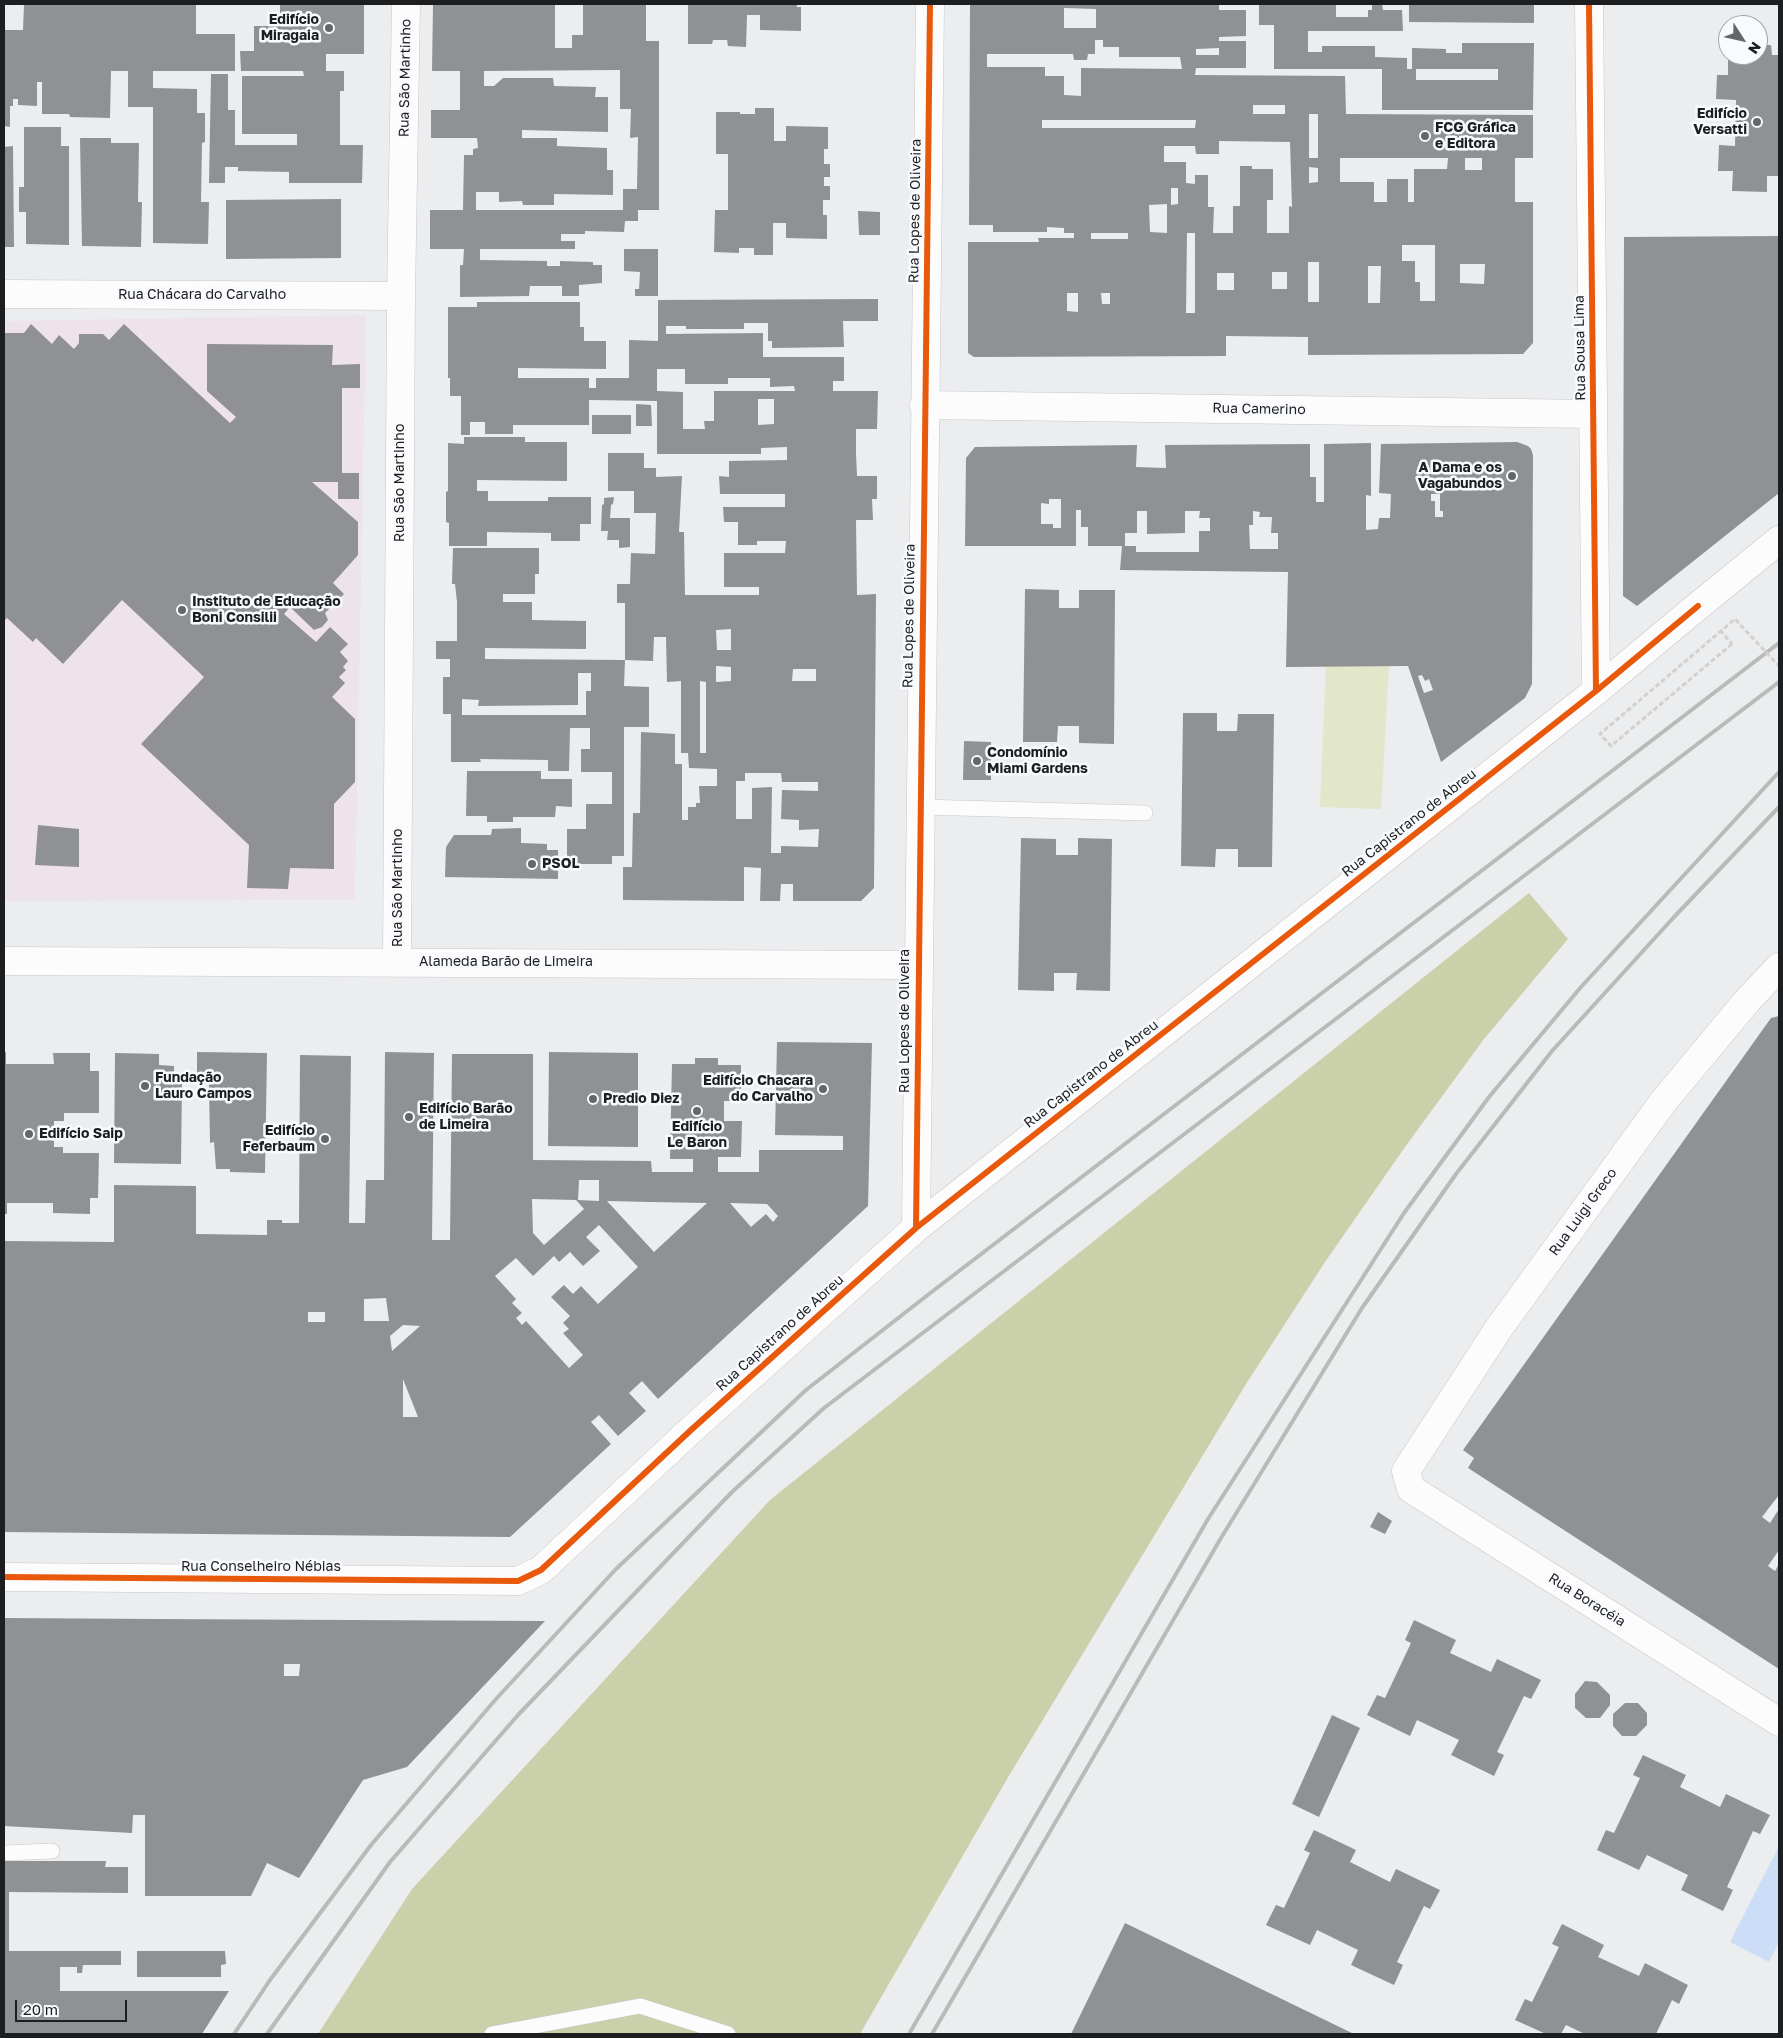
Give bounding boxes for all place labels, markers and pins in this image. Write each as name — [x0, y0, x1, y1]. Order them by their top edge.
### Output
place label: Edifício Miragaia — [261, 12, 319, 44]
marker: Edifício Miragaia — [323, 22, 335, 34]
place label: Edifício Versatti — [1693, 106, 1747, 138]
marker: Edifício Versatti — [1751, 116, 1763, 128]
place label: FCG Gráfica e Editora — [1435, 120, 1516, 152]
marker: FCG Gráfica e Editora — [1419, 130, 1431, 142]
place label: A Dama e os Vagabundos — [1418, 460, 1502, 492]
marker: A Dama e os Vagabundos — [1506, 470, 1518, 482]
place label: Instituto de Educação Boni Consilii — [192, 594, 341, 626]
marker: Instituto de Educação Boni Consilii — [176, 604, 188, 616]
place label: Condomínio Miami Gardens — [987, 745, 1088, 778]
marker: Condomínio Miami Gardens — [971, 755, 983, 767]
place label: PSOL — [542, 856, 579, 872]
marker: PSOL — [526, 858, 538, 870]
place label: Fundação Lauro Campos — [155, 1070, 252, 1102]
place label: Edifício Chacara do Carvalho — [703, 1073, 813, 1106]
marker: Fundação Lauro Campos — [139, 1080, 151, 1092]
marker: Edifício Chacara do Carvalho — [817, 1083, 829, 1095]
place label: Predio Diez — [603, 1091, 679, 1107]
marker: Predio Diez — [587, 1093, 599, 1105]
place label: Edifício Barão de Limeira — [419, 1101, 513, 1134]
marker: Edifício Le Baron — [691, 1105, 703, 1117]
marker: Edifício Barão de Limeira — [403, 1111, 415, 1123]
place label: Edifício Le Baron — [667, 1119, 727, 1152]
place label: Edifício Feferbaum — [243, 1123, 315, 1156]
place label: Edifício Saip — [39, 1126, 123, 1142]
marker: Edifício Saip — [23, 1128, 35, 1140]
marker: Edifício Feferbaum — [319, 1133, 331, 1145]

